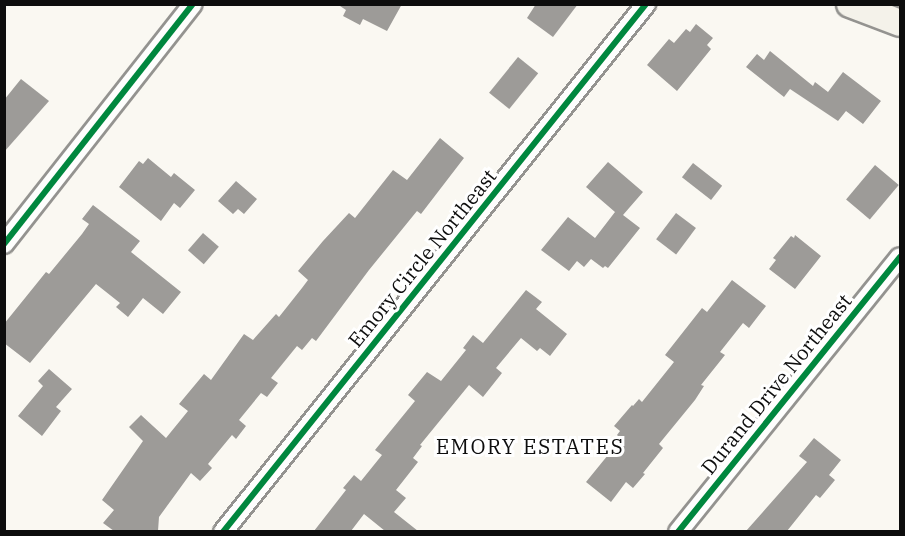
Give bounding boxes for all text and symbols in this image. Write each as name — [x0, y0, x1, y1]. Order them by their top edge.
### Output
street label: Emory Circle Northeast — [343, 164, 501, 352]
street label: Durand Drive Northeast — [696, 289, 856, 479]
district label: EMORY ESTATES — [436, 433, 624, 459]

